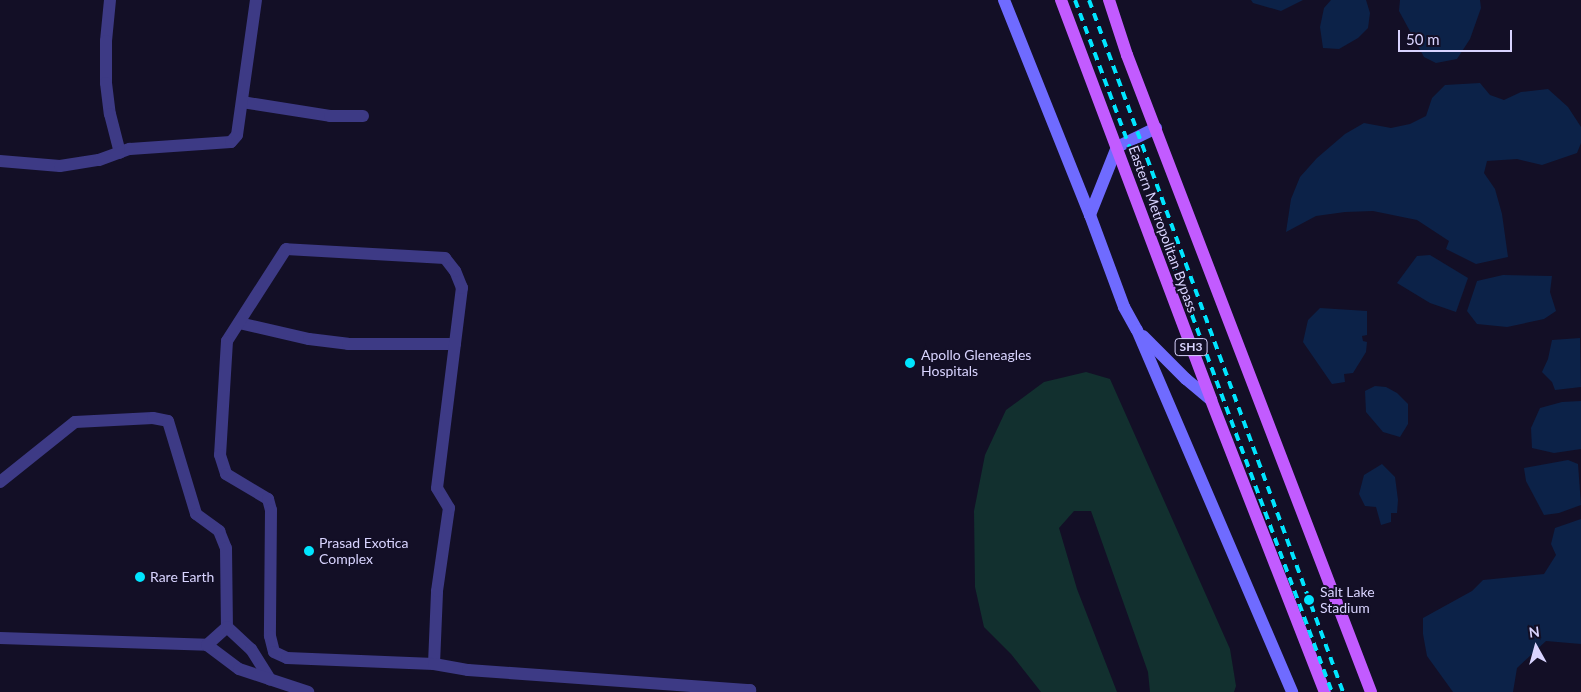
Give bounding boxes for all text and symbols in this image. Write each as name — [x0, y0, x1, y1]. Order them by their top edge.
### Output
scale bar — [1401, 20, 1515, 52]
text: 50 m — [1406, 30, 1440, 48]
street label: Eastern Metropolitan Bypass — [1125, 143, 1201, 315]
road number: SH3 — [1174, 338, 1208, 357]
place label: Apollo Gleneagles Hospitals — [921, 347, 1031, 380]
marker: Apollo Gleneagles Hospitals — [903, 356, 917, 370]
place label: Prasad Exotica Complex — [319, 535, 408, 568]
marker: Prasad Exotica Complex — [303, 545, 315, 557]
place label: Rare Earth — [150, 569, 214, 585]
marker: Rare Earth — [134, 571, 146, 583]
place label: Salt Lake Stadium — [1320, 584, 1375, 616]
marker: Salt Lake Stadium — [1302, 593, 1316, 607]
north arrow — [1511, 622, 1561, 672]
text: N — [1528, 623, 1540, 641]

